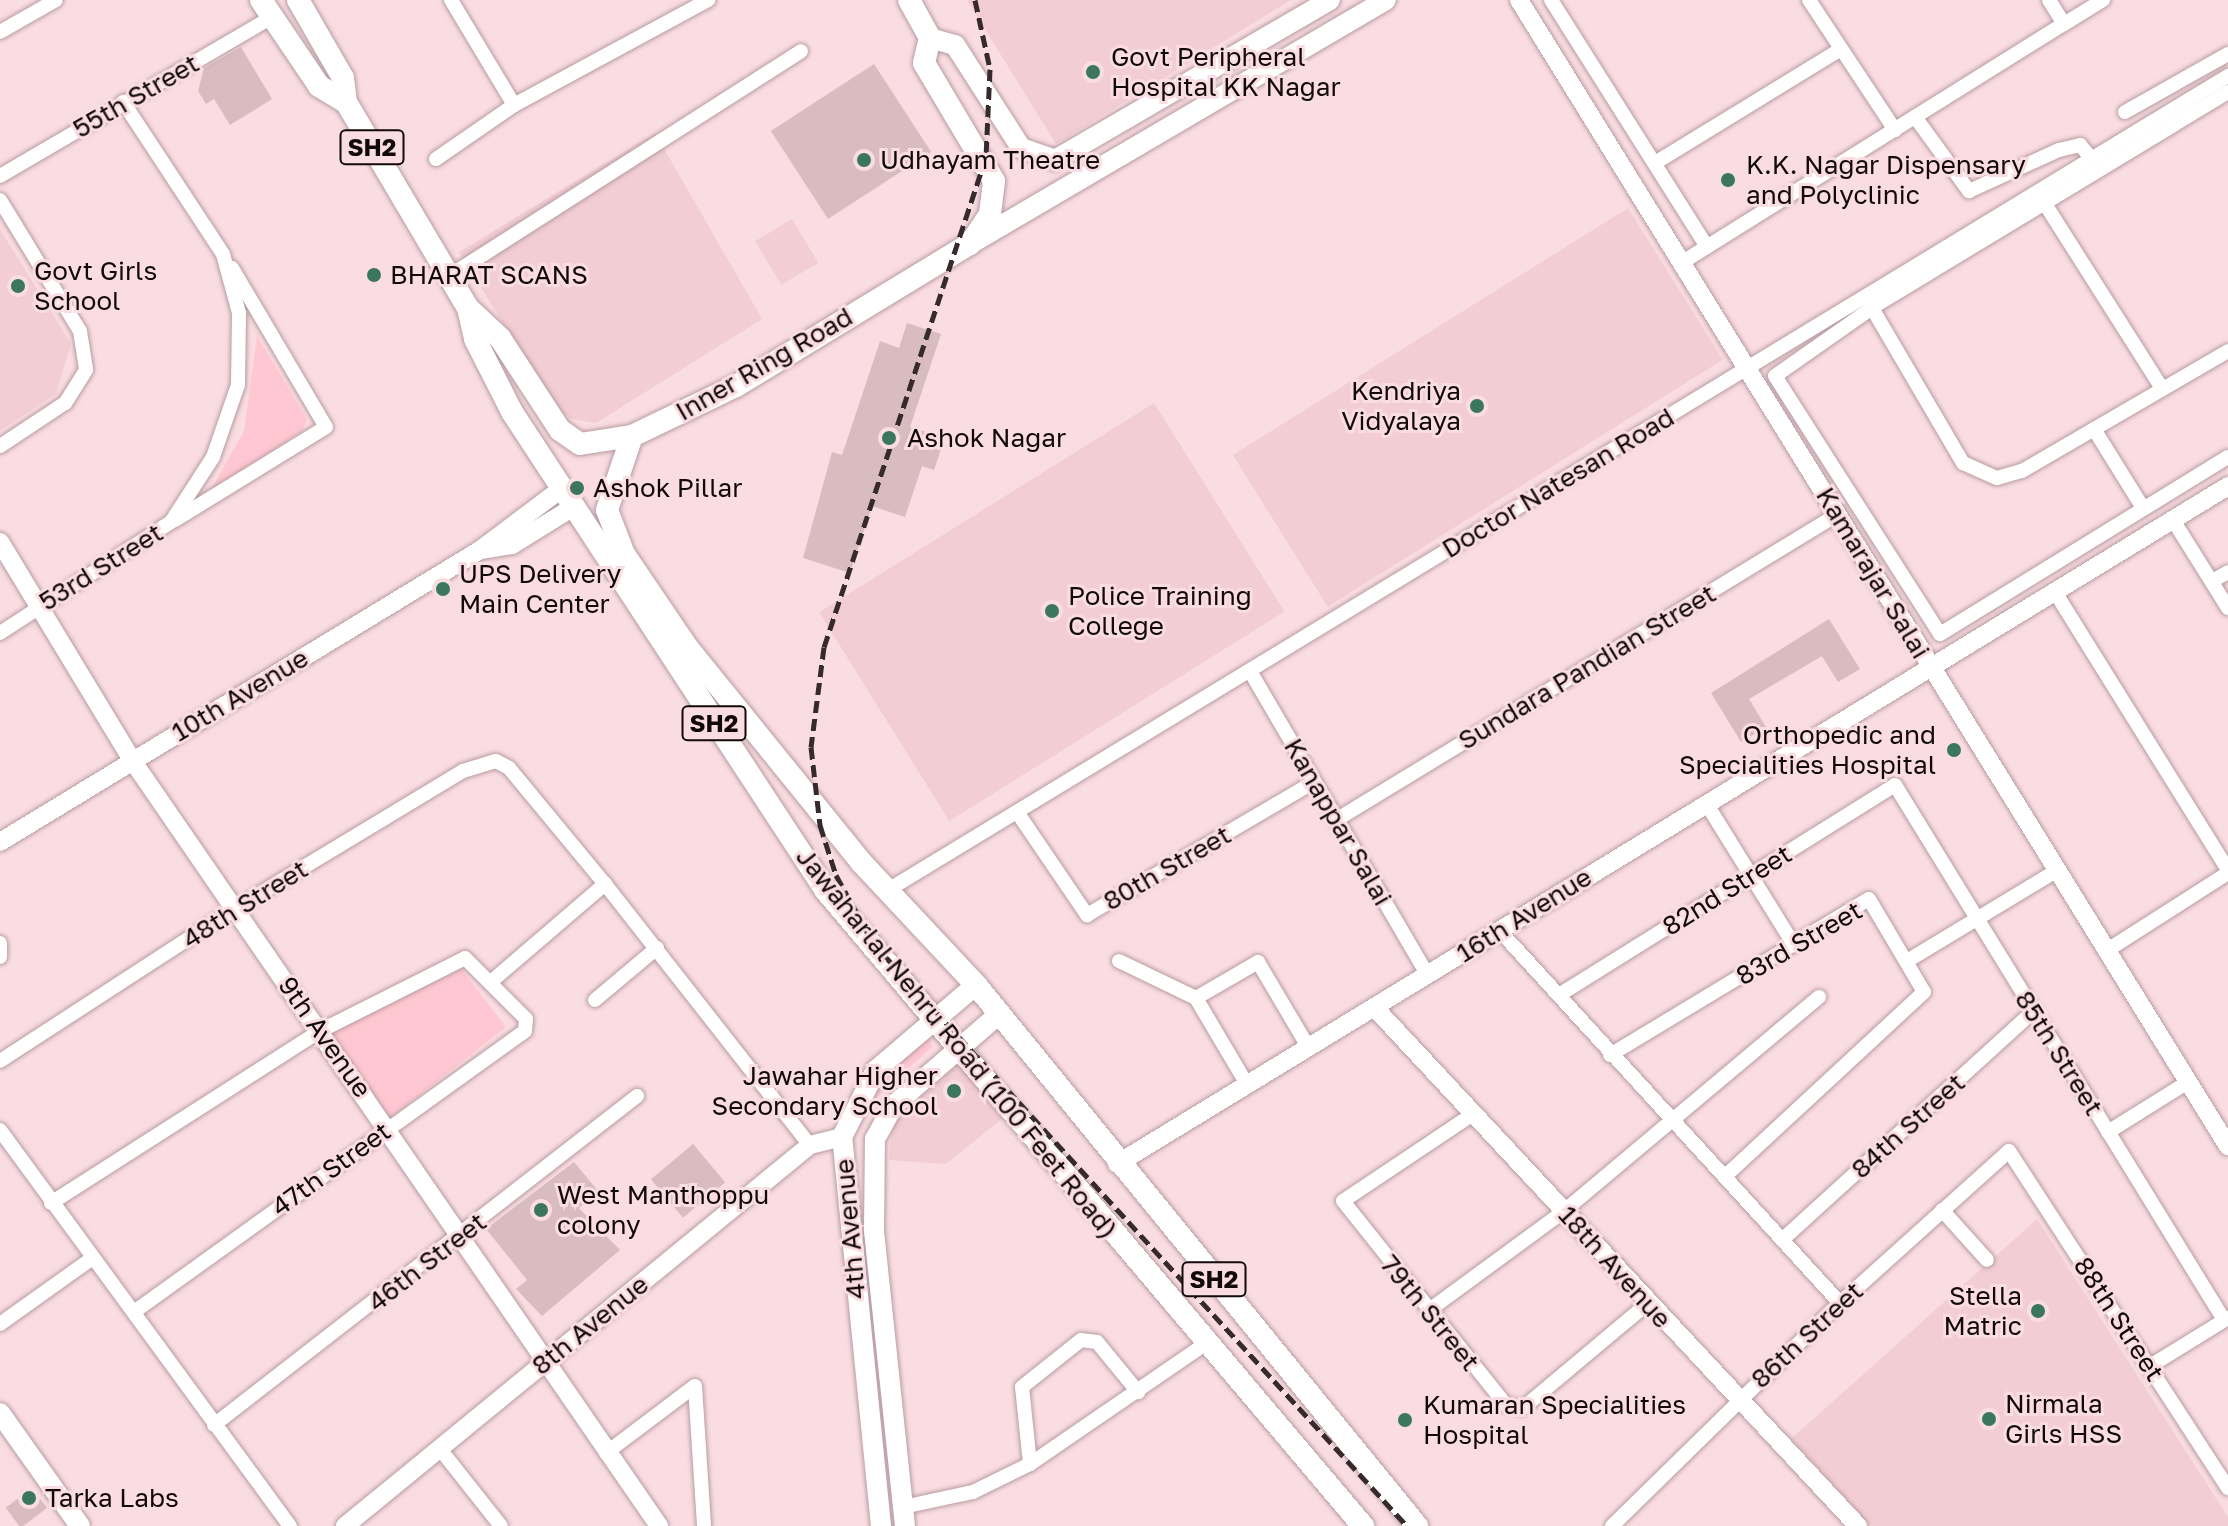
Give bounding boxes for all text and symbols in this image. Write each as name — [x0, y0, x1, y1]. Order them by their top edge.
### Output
place label: Govt Peripheral Hospital KK Nagar — [1111, 41, 1341, 102]
street label: 55th Street — [68, 47, 204, 145]
marker: Govt Peripheral Hospital KK Nagar — [1082, 61, 1104, 83]
road number: SH2 — [338, 127, 406, 167]
place label: Udhayam Theatre — [880, 144, 1100, 176]
place label: K.K. Nagar Dispensary and Polyclinic — [1746, 149, 2026, 210]
marker: Udhayam Theatre — [855, 151, 873, 169]
marker: K.K. Nagar Dispensary and Polyclinic — [1717, 169, 1739, 191]
place label: Govt Girls School — [34, 255, 157, 316]
place label: BHARAT SCANS — [390, 259, 588, 291]
marker: BHARAT SCANS — [365, 266, 383, 284]
marker: Govt Girls School — [9, 277, 27, 295]
street label: Inner Ring Road — [670, 301, 858, 427]
place label: Kendriya Vidyalaya — [1341, 375, 1461, 436]
marker: Kendriya Vidyalaya — [1468, 397, 1486, 415]
street label: Doctor Natesan Road — [1436, 401, 1680, 565]
place label: Ashok Nagar — [907, 422, 1066, 454]
marker: Ashok Nagar — [878, 427, 900, 449]
place label: Ashok Pillar — [593, 472, 742, 504]
marker: Ashok Pillar — [568, 479, 586, 497]
street label: Kamarajar Salai — [1810, 482, 1936, 664]
street label: 53rd Street — [34, 517, 168, 617]
place label: UPS Delivery Main Center — [459, 558, 621, 620]
street label: Sundara Pandian Street — [1453, 578, 1721, 756]
marker: UPS Delivery Main Center — [434, 580, 452, 598]
place label: Police Training College — [1068, 580, 1252, 642]
marker: Police Training College — [1043, 602, 1061, 620]
street label: 10th Avenue — [166, 642, 314, 748]
road number: SH2 — [680, 703, 748, 743]
place label: Orthopedic and Specialities Hospital — [1679, 719, 1936, 780]
street label: Kanappar Salai — [1278, 733, 1398, 911]
marker: Orthopedic and Specialities Hospital — [1943, 739, 1965, 761]
street label: 80th Street — [1098, 819, 1236, 917]
street label: 82nd Street — [1657, 838, 1797, 942]
street label: Jawaharlal Nehru Road (100 Feet Road) — [790, 842, 1124, 1244]
street label: 48th Street — [177, 853, 313, 955]
street label: 16th Avenue — [1451, 861, 1597, 969]
street label: 83rd Street — [1730, 894, 1868, 992]
street label: 9th Avenue — [272, 971, 378, 1103]
street label: 85th Street — [2008, 985, 2110, 1121]
place label: Jawahar Higher Secondary School — [712, 1060, 938, 1122]
street label: 84th Street — [1845, 1067, 1971, 1185]
marker: Jawahar Higher Secondary School — [945, 1082, 963, 1100]
street label: 47th Street — [265, 1115, 397, 1223]
street label: 4th Avenue — [828, 1158, 872, 1300]
place label: West Manthoppu colony — [557, 1179, 769, 1240]
street label: 18th Avenue — [1552, 1200, 1678, 1334]
marker: West Manthoppu colony — [532, 1201, 550, 1219]
street label: 46th Street — [362, 1206, 492, 1318]
street label: 79th Street — [1374, 1249, 1486, 1377]
street label: 88th Street — [2067, 1251, 2171, 1387]
road number: SH2 — [1180, 1259, 1248, 1299]
street label: 8th Avenue — [526, 1269, 654, 1381]
street label: 86th Street — [1745, 1275, 1869, 1395]
place label: Stella Matric — [1944, 1280, 2022, 1342]
marker: Stella Matric — [2029, 1302, 2047, 1320]
place label: Nirmala Girls HSS — [2005, 1388, 2122, 1450]
place label: Kumaran Specialities Hospital — [1423, 1389, 1686, 1450]
marker: Kumaran Specialities Hospital — [1394, 1409, 1416, 1431]
marker: Nirmala Girls HSS — [1980, 1410, 1998, 1428]
place label: Tarka Labs — [45, 1482, 179, 1514]
marker: Tarka Labs — [20, 1489, 38, 1507]

